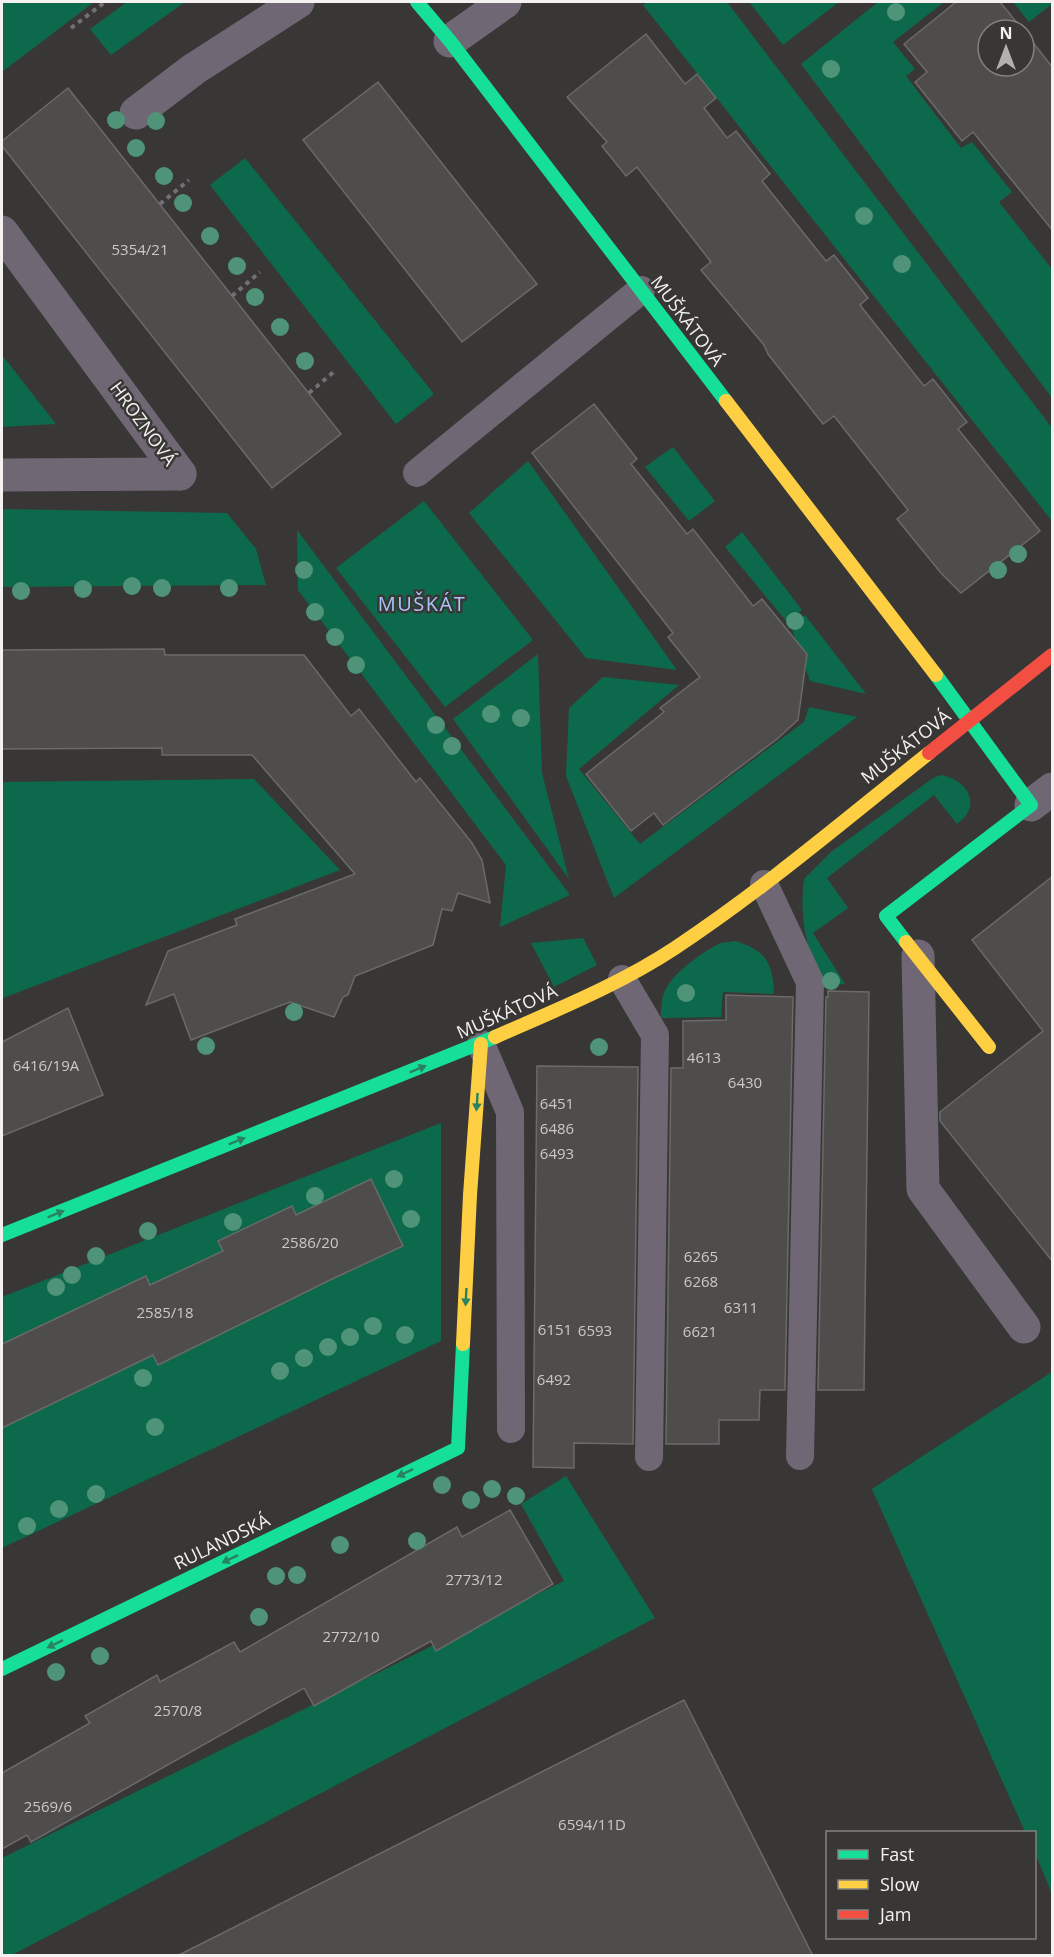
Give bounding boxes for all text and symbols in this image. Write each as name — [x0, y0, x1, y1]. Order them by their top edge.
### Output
north arrow — [976, 18, 1036, 78]
text: N — [999, 22, 1013, 44]
house number: 5354/21 — [112, 239, 168, 259]
street label: MUŠKÁTOVÁ — [646, 270, 730, 371]
street label: HROZNOVÁ — [105, 377, 183, 471]
district label: MUŠKÁT — [378, 590, 466, 617]
street label: MUŠKÁTOVÁ — [856, 703, 956, 789]
street label: MUŠKÁTOVÁ — [453, 978, 561, 1044]
house number: 4613 — [687, 1047, 721, 1067]
house number: 6416/19A — [13, 1055, 80, 1075]
one-way arrow — [409, 1064, 427, 1073]
house number: 6430 — [728, 1072, 762, 1092]
one-way arrow — [473, 1093, 482, 1112]
house number: 6451 — [540, 1093, 574, 1113]
house number: 6486 — [540, 1118, 574, 1138]
one-way arrow — [228, 1136, 246, 1145]
house number: 6493 — [540, 1143, 574, 1163]
one-way arrow — [47, 1208, 65, 1218]
house number: 2586/20 — [282, 1232, 338, 1252]
house number: 6265 — [684, 1246, 718, 1266]
house number: 6268 — [684, 1271, 718, 1291]
one-way arrow — [461, 1287, 470, 1306]
house number: 6311 — [724, 1297, 758, 1317]
house number: 2585/18 — [137, 1302, 193, 1322]
house number: 6151 — [538, 1319, 572, 1339]
house number: 6593 — [578, 1320, 612, 1340]
house number: 6621 — [683, 1321, 717, 1341]
house number: 6492 — [537, 1369, 571, 1389]
one-way arrow — [397, 1469, 414, 1478]
street label: RULANDSKÁ — [170, 1507, 274, 1575]
one-way arrow — [222, 1554, 239, 1563]
house number: 2773/12 — [446, 1569, 502, 1589]
house number: 2772/10 — [323, 1626, 379, 1646]
one-way arrow — [46, 1639, 63, 1648]
house number: 2570/8 — [154, 1700, 202, 1720]
house number: 2569/6 — [24, 1796, 72, 1816]
house number: 6594/11D — [558, 1814, 626, 1834]
legend — [826, 1831, 1036, 1939]
text: Fast — [880, 1842, 914, 1866]
text: Slow — [880, 1872, 919, 1896]
text: Jam — [878, 1902, 912, 1926]

